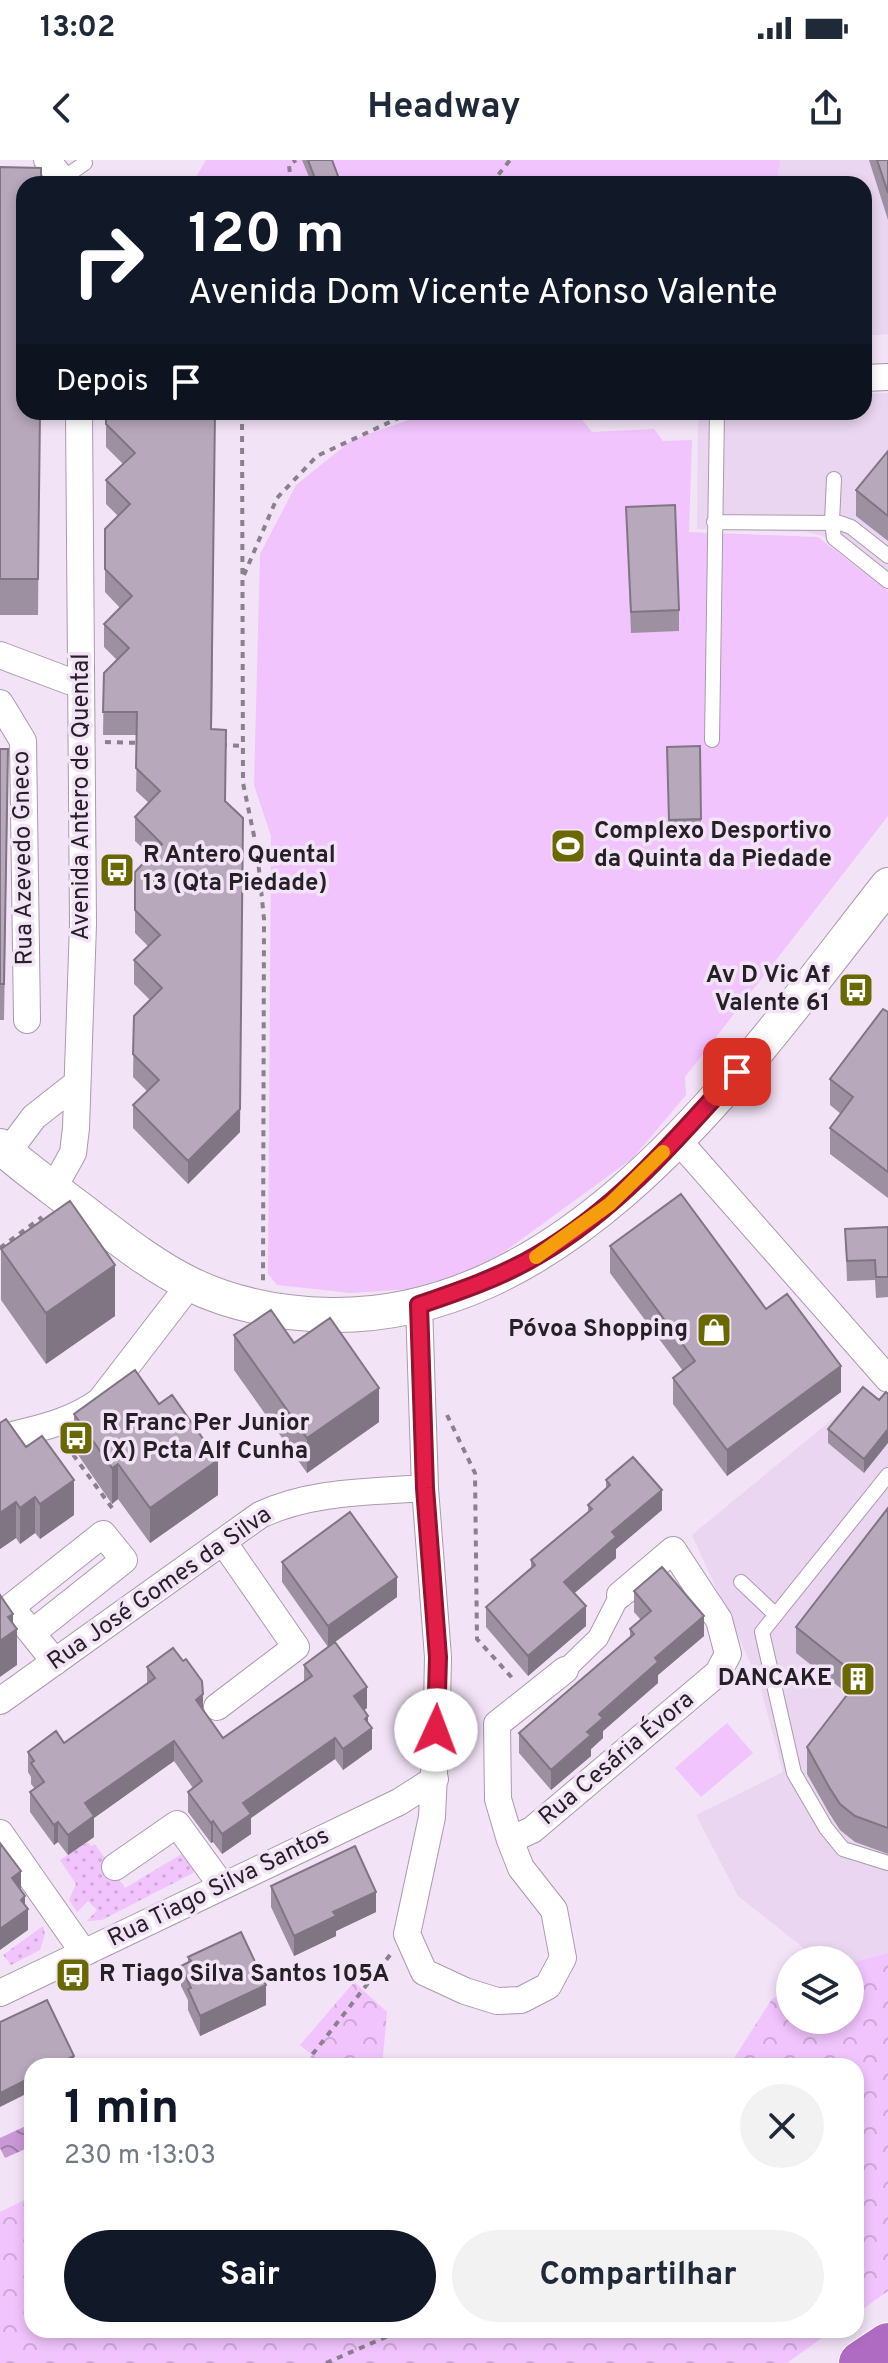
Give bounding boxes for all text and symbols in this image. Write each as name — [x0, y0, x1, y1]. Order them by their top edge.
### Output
text: 13:02 — [40, 10, 115, 47]
text: Headway — [367, 85, 521, 131]
icon: back — [40, 86, 84, 130]
icon: share — [804, 86, 848, 130]
text: 120 m — [188, 202, 345, 272]
icon: right — [56, 208, 160, 312]
text: Avenida Dom Vicente Afonso Valente — [188, 271, 778, 317]
icon: arrive — [164, 360, 208, 404]
text: Depois — [56, 364, 148, 401]
street label: Avenida Antero de Quental — [67, 653, 97, 941]
street label: Rua Azevedo Gneco — [7, 750, 41, 966]
place label: Complexo Desportivo da Quinta da Piedade — [594, 817, 832, 875]
sports icon: Complexo Desportivo da Quinta da Piedade — [549, 827, 587, 865]
place label: R Antero Quental 13 (Qta Piedade) — [143, 841, 336, 899]
bus stop icon: R Antero Quental 13 (Qta Piedade) — [98, 851, 136, 889]
place label: Av D Vic Af Valente 61 — [706, 961, 830, 1019]
bus stop icon: Av D Vic Af Valente 61 — [837, 971, 875, 1009]
pin — [703, 1038, 771, 1106]
icon: arrive — [715, 1050, 759, 1094]
shop icon: Póvoa Shopping — [695, 1311, 733, 1349]
place label: Póvoa Shopping — [508, 1315, 688, 1345]
place label: R Franc Per Junior (X) Pcta Alf Cunha — [102, 1409, 309, 1467]
bus stop icon: R Franc Per Junior (X) Pcta Alf Cunha — [57, 1419, 95, 1457]
street label: Rua José Gomes da Silva — [42, 1500, 278, 1678]
building icon: DANCAKE — [839, 1660, 877, 1698]
place label: DANCAKE — [718, 1664, 832, 1694]
street label: Rua Cesária Évora — [532, 1684, 701, 1833]
position arrow — [394, 1688, 478, 1772]
street label: Rua Tiago Silva Santos — [103, 1821, 335, 1955]
map controls — [776, 1946, 864, 2034]
button: layers — [776, 1946, 864, 2034]
bus stop icon: R Tiago Silva Santos 105A — [54, 1956, 92, 1994]
place label: R Tiago Silva Santos 105A — [99, 1960, 390, 1990]
text: 1 min — [64, 2080, 179, 2140]
button: close — [740, 2084, 824, 2168]
text: 230 m · 13:03 — [64, 2140, 216, 2173]
button: Sair — [64, 2230, 436, 2322]
button: Compartilhar — [452, 2230, 824, 2322]

